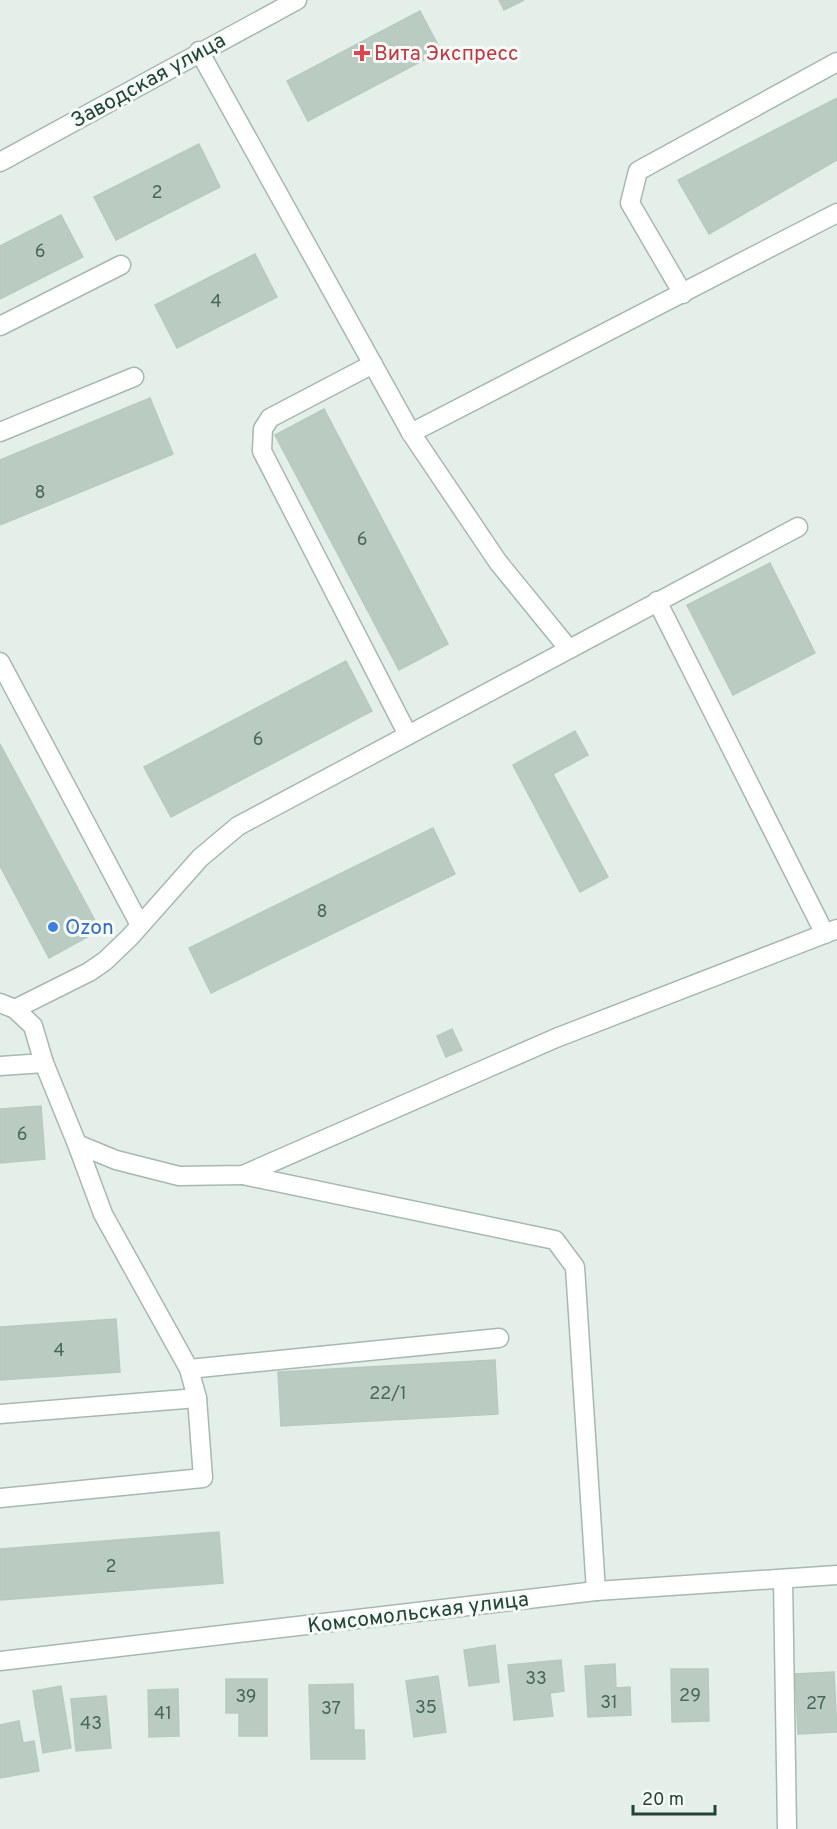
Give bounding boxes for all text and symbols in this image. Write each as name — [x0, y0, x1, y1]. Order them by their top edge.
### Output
street label: Заводская улица — [67, 28, 231, 135]
place label: Вита Экспресс — [374, 41, 519, 68]
marker: Вита Экспресс — [355, 46, 369, 60]
house number: 2 — [151, 182, 163, 205]
house number: 6 — [35, 241, 45, 264]
house number: 4 — [210, 291, 222, 314]
house number: 8 — [35, 482, 46, 505]
house number: 6 — [357, 529, 367, 552]
house number: 6 — [253, 729, 263, 752]
house number: 8 — [317, 901, 328, 924]
place label: Ozon — [65, 915, 114, 942]
marker: Ozon — [46, 920, 60, 934]
house number: 6 — [17, 1124, 27, 1147]
house number: 4 — [53, 1340, 65, 1363]
house number: 22/1 — [369, 1383, 407, 1406]
house number: 2 — [105, 1556, 117, 1579]
street label: Комсомольская улица — [306, 1587, 530, 1640]
house number: 33 — [525, 1668, 547, 1691]
house number: 29 — [679, 1685, 701, 1708]
house number: 39 — [235, 1686, 257, 1709]
house number: 31 — [600, 1692, 618, 1715]
house number: 27 — [806, 1693, 826, 1716]
house number: 35 — [415, 1697, 437, 1720]
house number: 37 — [321, 1698, 341, 1721]
house number: 41 — [154, 1703, 172, 1726]
house number: 43 — [80, 1713, 102, 1736]
scale bar — [633, 1778, 716, 1816]
text: 20 m — [642, 1789, 684, 1812]

